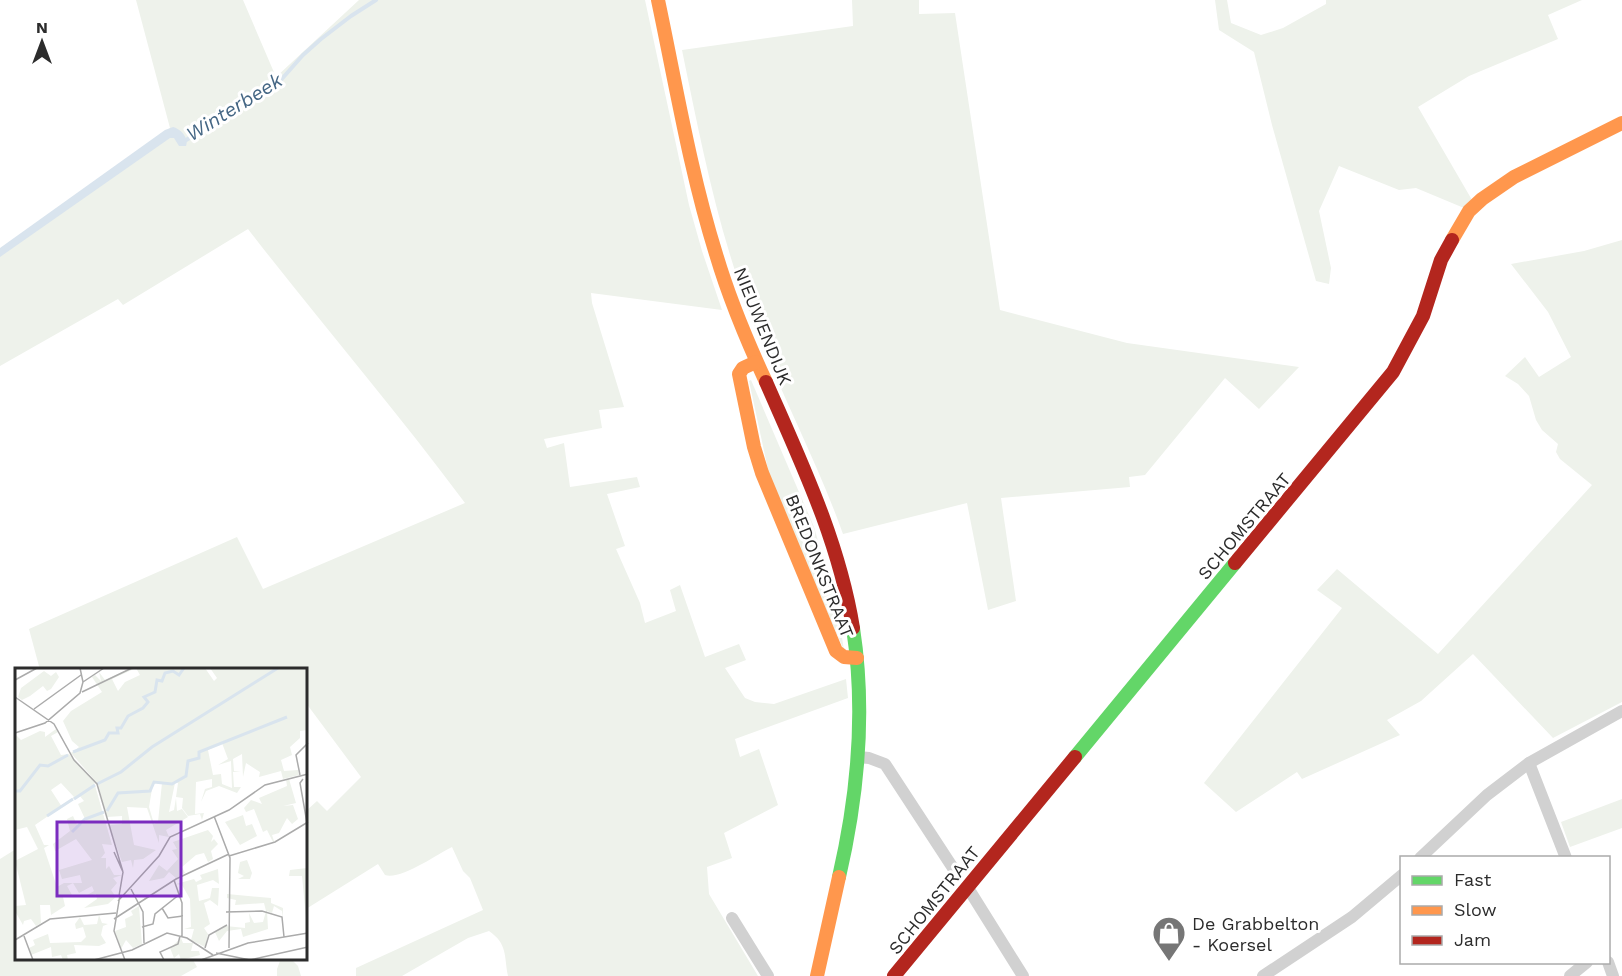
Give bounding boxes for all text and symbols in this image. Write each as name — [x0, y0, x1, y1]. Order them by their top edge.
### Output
north arrow — [12, 12, 72, 72]
text: N — [36, 18, 48, 37]
water label: Winterbeek — [181, 67, 288, 146]
street label: NIEUWENDIJK — [730, 264, 796, 388]
street label: SCHOMSTRAAT — [1193, 468, 1295, 584]
street label: BREDONKSTRAAT — [782, 491, 858, 641]
inset map — [15, 668, 308, 961]
street label: SCHOMSTRAAT — [884, 842, 984, 958]
legend — [1400, 856, 1610, 964]
text: Fast — [1454, 869, 1492, 890]
text: Slow — [1454, 899, 1497, 920]
place label: De Grabbelton - Koersel — [1192, 913, 1319, 955]
shop icon: De Grabbelton - Koersel — [1151, 915, 1187, 962]
text: Jam — [1454, 929, 1491, 950]

